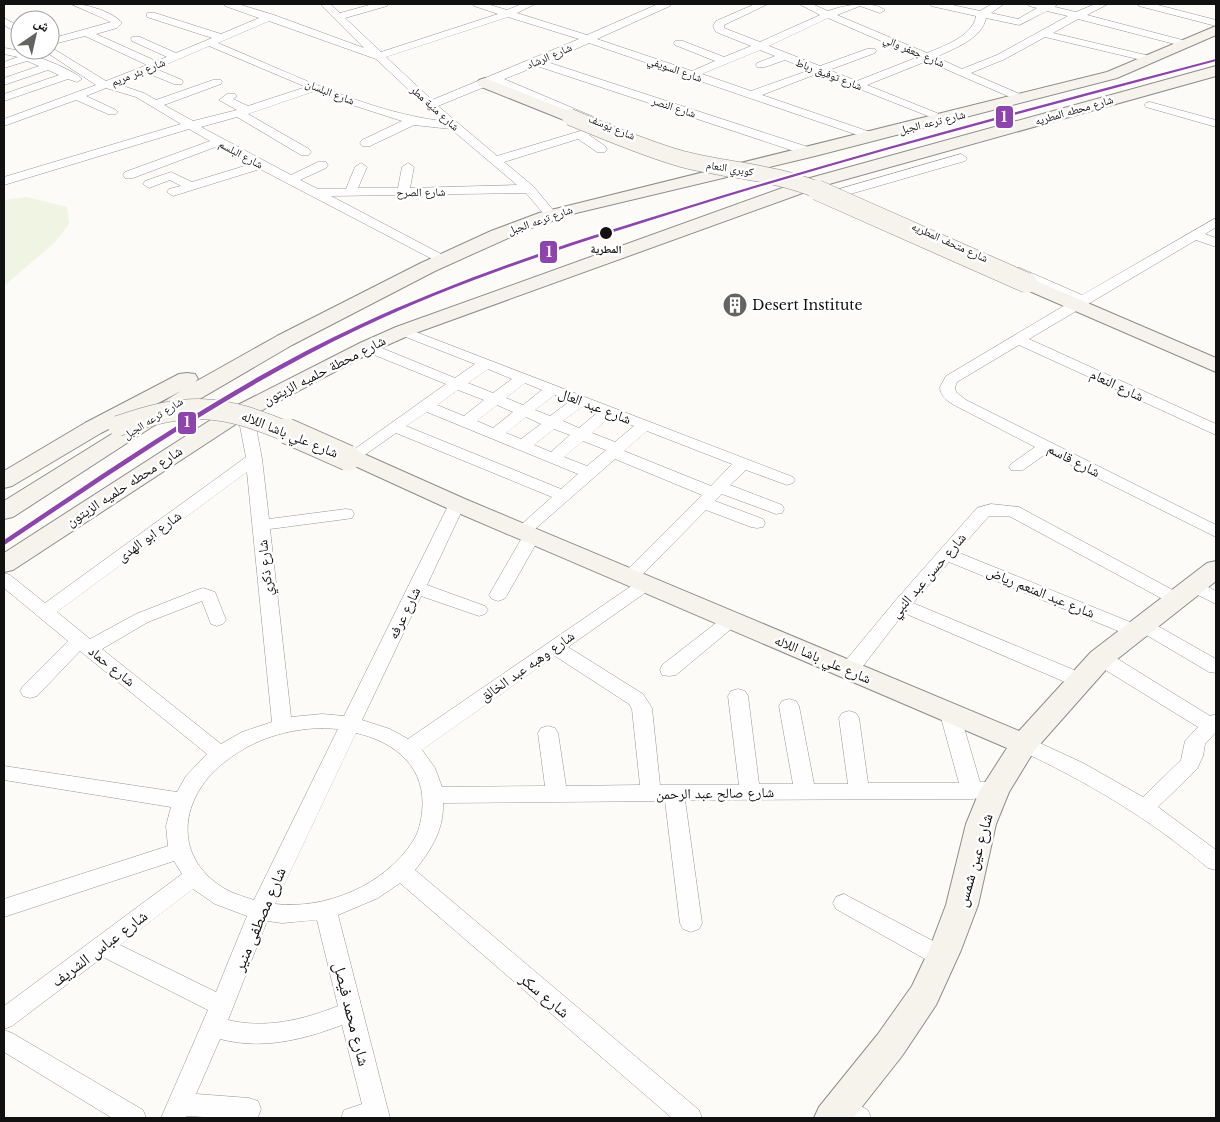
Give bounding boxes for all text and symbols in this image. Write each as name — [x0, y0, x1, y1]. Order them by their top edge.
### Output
north arrow — [10, 10, 60, 60]
text: ش — [31, 13, 54, 36]
street label: شارع جعفر والي — [881, 32, 947, 72]
street label: شارع الرشاد — [524, 40, 574, 72]
street label: شارع السويفي — [645, 53, 704, 87]
street label: شارع بئر مريم — [109, 55, 167, 90]
street label: شارع توفيق رباط — [794, 55, 864, 93]
street label: شارع البلسان — [303, 76, 357, 108]
street label: شارع منية مطر — [407, 82, 462, 134]
street label: شارع محطه المطريه — [1033, 92, 1115, 128]
street label: شارع النصر — [649, 93, 698, 121]
line badge: 1 — [995, 105, 1014, 129]
street label: شارع ترعه الجبل — [897, 107, 967, 137]
text: 1 — [1001, 108, 1007, 126]
street label: شارع يوسف — [587, 111, 637, 143]
street label: شارع البلسم — [216, 137, 265, 172]
street label: كوبري النعام — [705, 157, 755, 181]
street label: شارع الصرح — [396, 185, 446, 199]
street label: شارع ترعه الجبل — [506, 202, 574, 238]
street label: شارع متحف المطريه — [910, 219, 990, 265]
marker: المطرية — [598, 225, 614, 241]
line badge: 1 — [539, 240, 558, 264]
place label: المطرية — [590, 242, 622, 256]
text: 1 — [546, 243, 552, 261]
building icon: Desert Institute — [722, 292, 748, 318]
place label: Desert Institute — [752, 296, 863, 314]
street label: شارع محطة حلميه الزيتون — [260, 331, 389, 410]
street label: شارع النعام — [1087, 365, 1147, 406]
street label: شارع عبد العال — [556, 384, 634, 429]
street label: شارع ترعه الجبل — [120, 394, 186, 442]
street label: شارع علي باشا اللاله — [238, 406, 341, 464]
line badge: 1 — [177, 411, 197, 435]
text: 1 — [184, 413, 190, 431]
street label: شارع قاسم — [1044, 439, 1103, 482]
street label: شارع محطه حلميه الزيتون — [62, 442, 186, 531]
street label: شارع ابو الهدى — [113, 507, 185, 566]
street label: شارع حسن عبد النبي — [886, 529, 972, 623]
street label: شارع ذكري — [253, 539, 279, 597]
street label: شارع عبد المنعم رياض — [984, 562, 1098, 623]
street label: شارع عرفه — [384, 584, 425, 642]
street label: شارع وهبه عبد الخالق — [476, 627, 578, 706]
street label: شارع علي باشا اللاله — [771, 631, 874, 690]
street label: شارع حماد — [84, 642, 139, 691]
street label: شارع صالح عبد الرحمن — [656, 783, 774, 804]
street label: شارع عين شمس — [951, 811, 998, 909]
street label: شارع مصطفى منير — [228, 864, 291, 975]
street label: شارع عباس الشريف — [47, 905, 152, 992]
street label: شارع محمد فيصل — [328, 960, 375, 1068]
street label: شارع سكر — [514, 968, 574, 1023]

